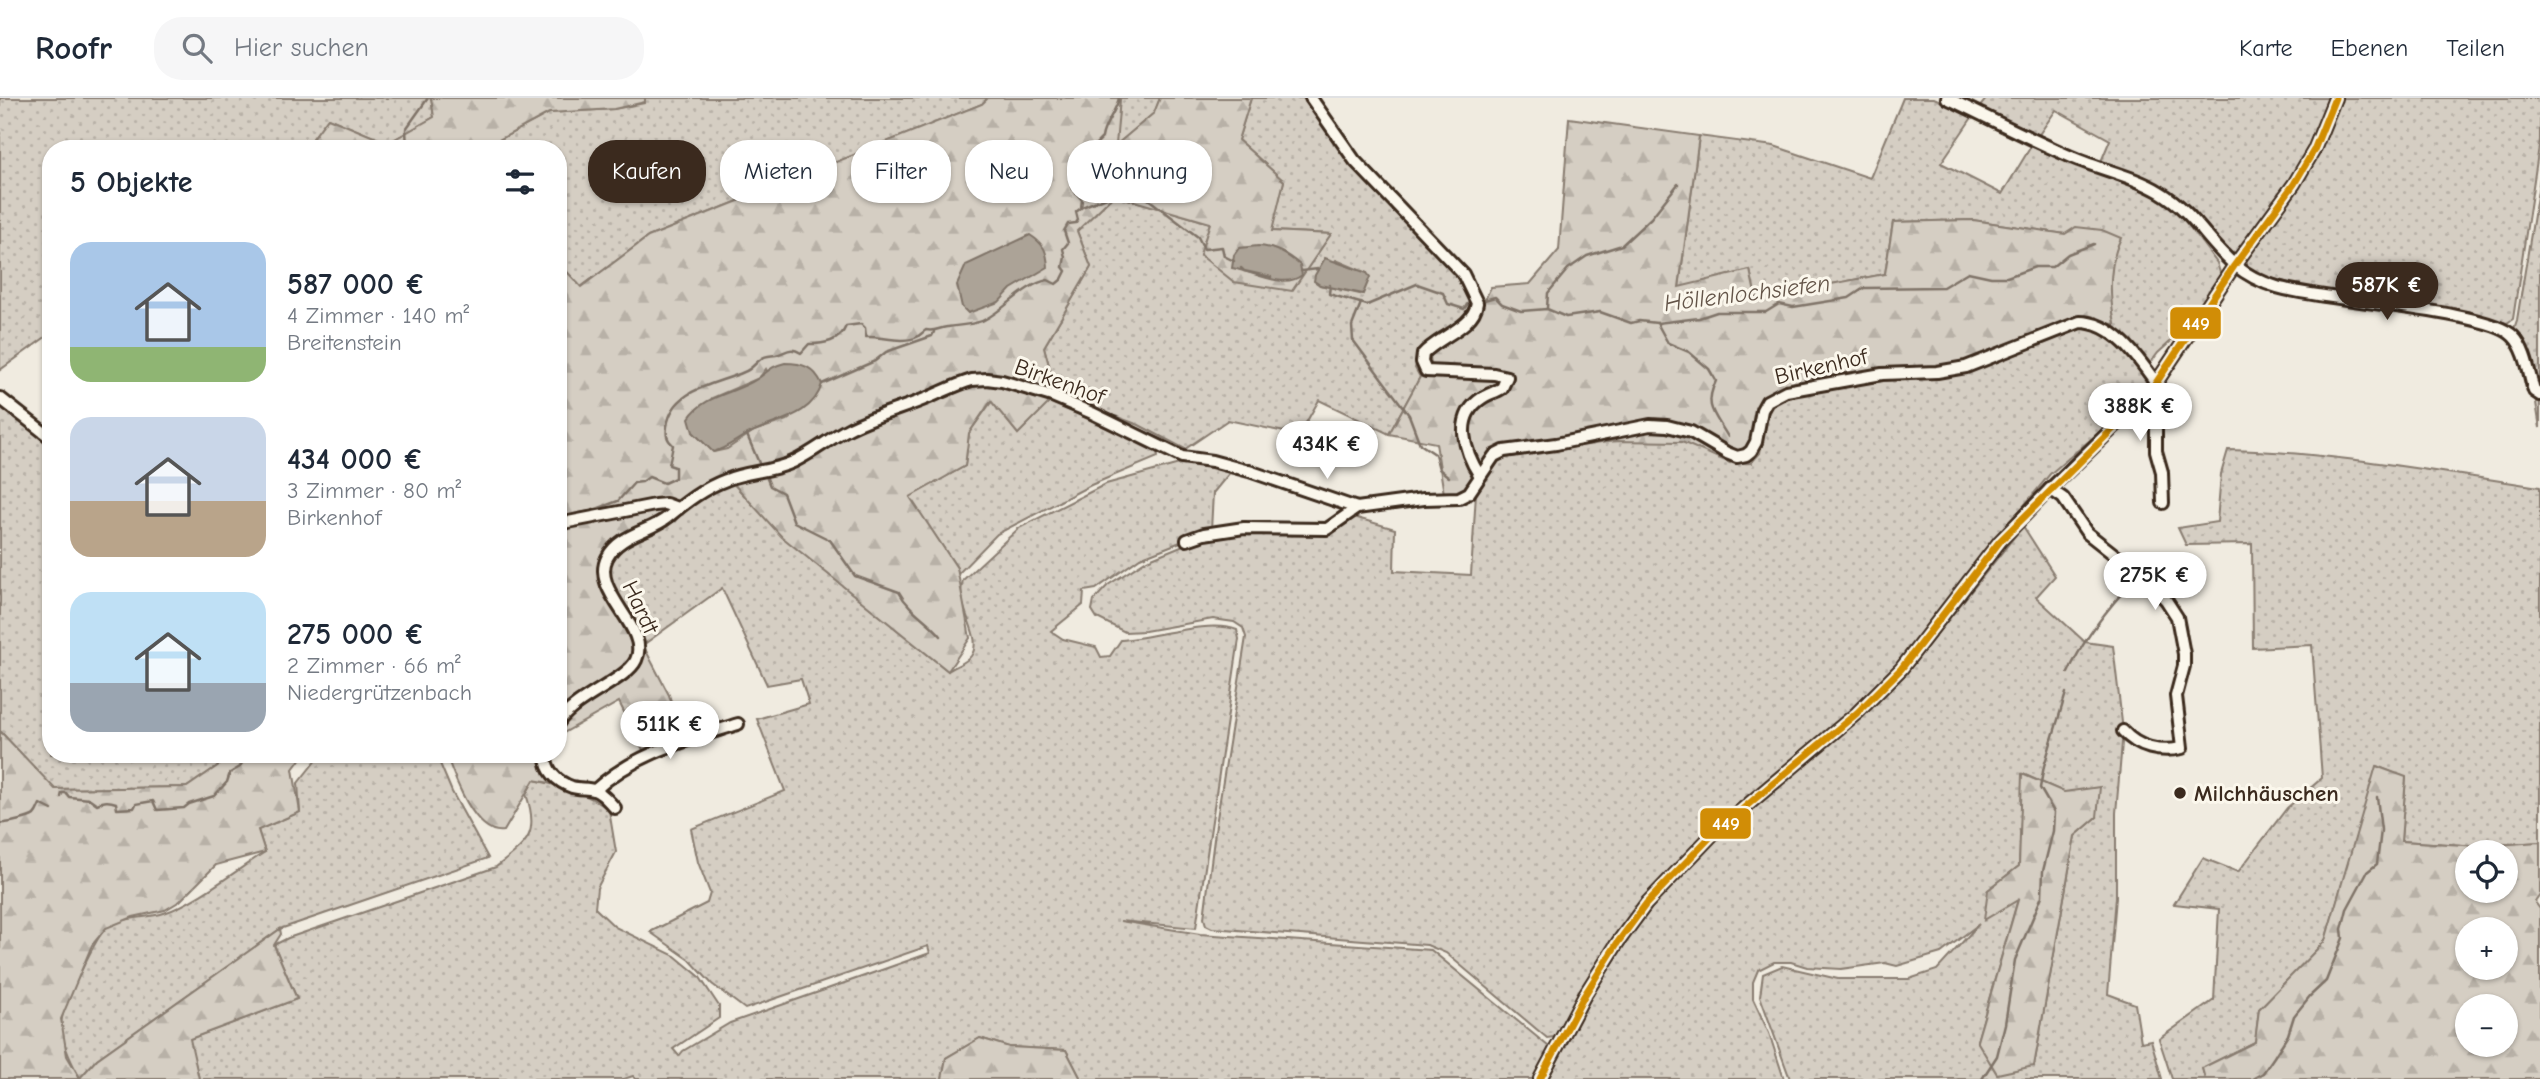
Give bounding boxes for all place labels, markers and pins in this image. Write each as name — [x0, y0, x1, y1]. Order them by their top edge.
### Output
pin: 587K € — [2330, 262, 2444, 322]
pin: 388K € — [2083, 384, 2197, 443]
pin: 434K € — [1270, 422, 1384, 481]
pin: 275K € — [2098, 552, 2212, 612]
pin: 511K € — [613, 702, 727, 761]
place label: Milchhäuschen — [2194, 780, 2339, 807]
marker: Milchhäuschen — [2172, 785, 2188, 801]

